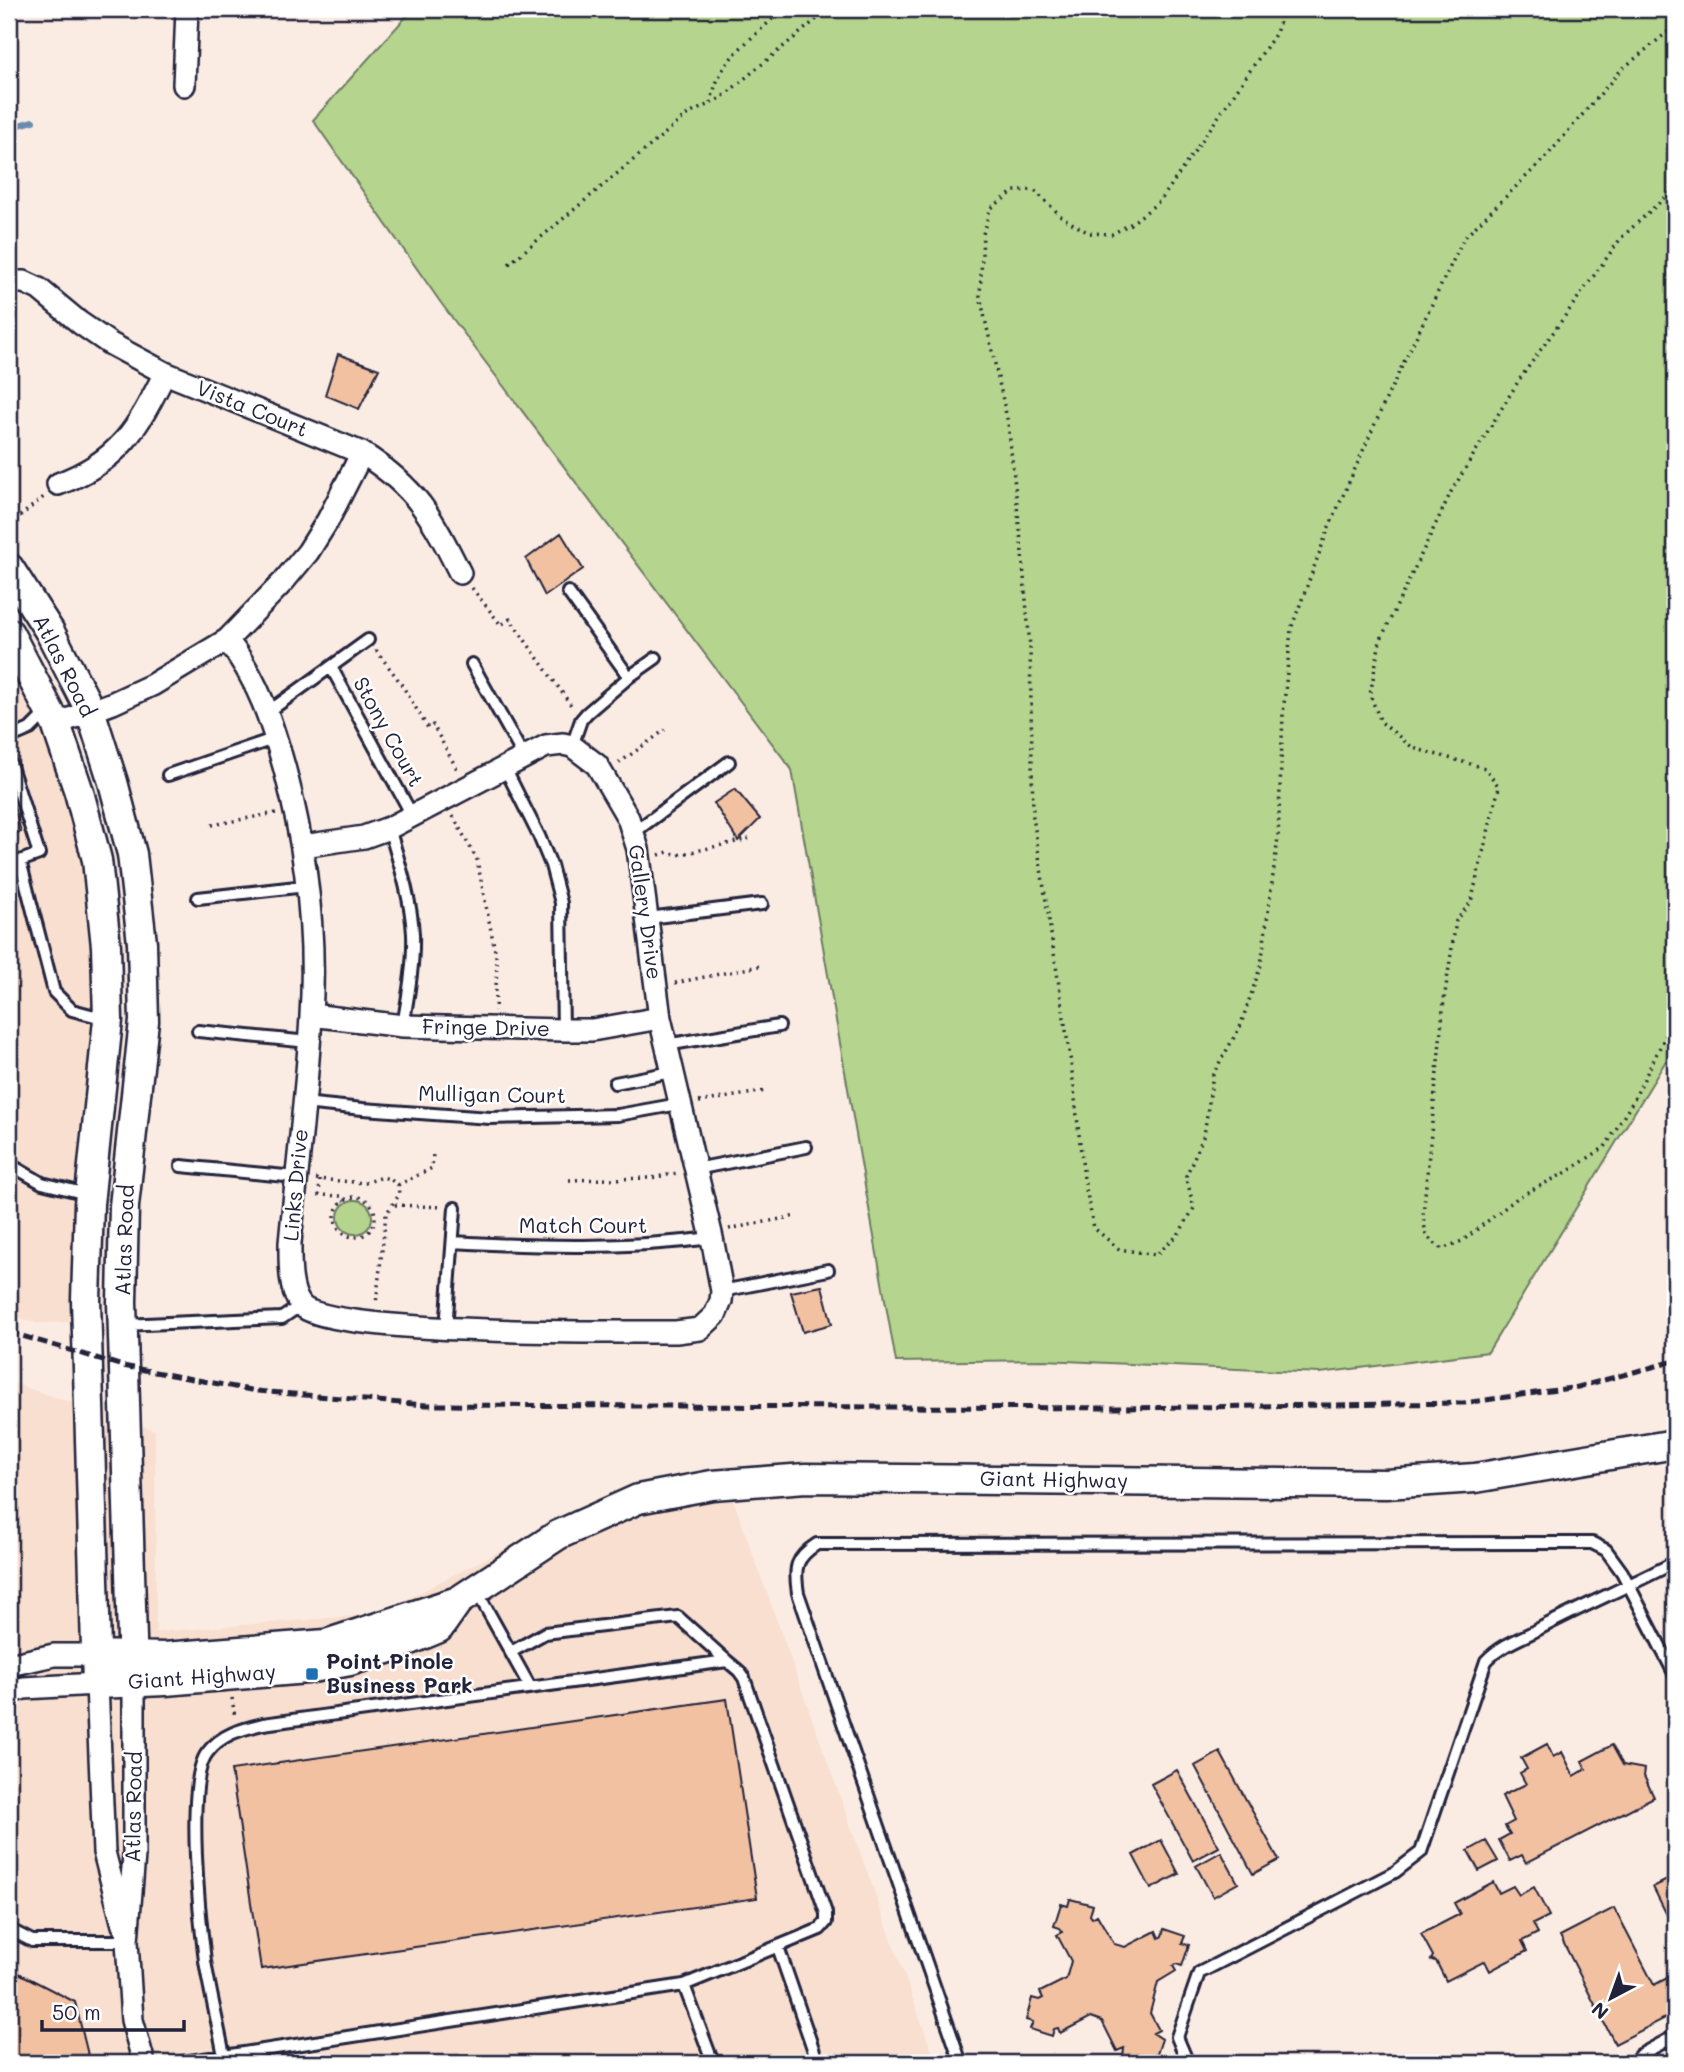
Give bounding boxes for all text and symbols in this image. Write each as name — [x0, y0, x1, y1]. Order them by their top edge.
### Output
street label: Vista Court — [193, 373, 312, 442]
street label: Atlas Road — [28, 610, 103, 721]
street label: Stony Court — [348, 672, 431, 791]
street label: Gallery Drive — [624, 843, 669, 981]
street label: Fringe Drive — [422, 1012, 550, 1041]
street label: Mulligan Court — [418, 1079, 566, 1108]
street label: Links Drive — [276, 1128, 313, 1242]
street label: Atlas Road — [108, 1184, 139, 1296]
street label: Match Court — [519, 1211, 647, 1238]
street label: Giant Highway — [980, 1464, 1128, 1493]
place label: Point Pinole Business Park — [326, 1647, 473, 1698]
street label: Giant Highway — [127, 1657, 277, 1694]
marker: Point Pinole Business Park — [304, 1666, 320, 1682]
street label: Atlas Road — [118, 1751, 147, 1863]
north arrow — [1576, 1964, 1646, 2034]
scale bar — [42, 1988, 184, 2032]
text: N — [1586, 1997, 1613, 2025]
text: 50 m — [52, 1998, 101, 2025]

